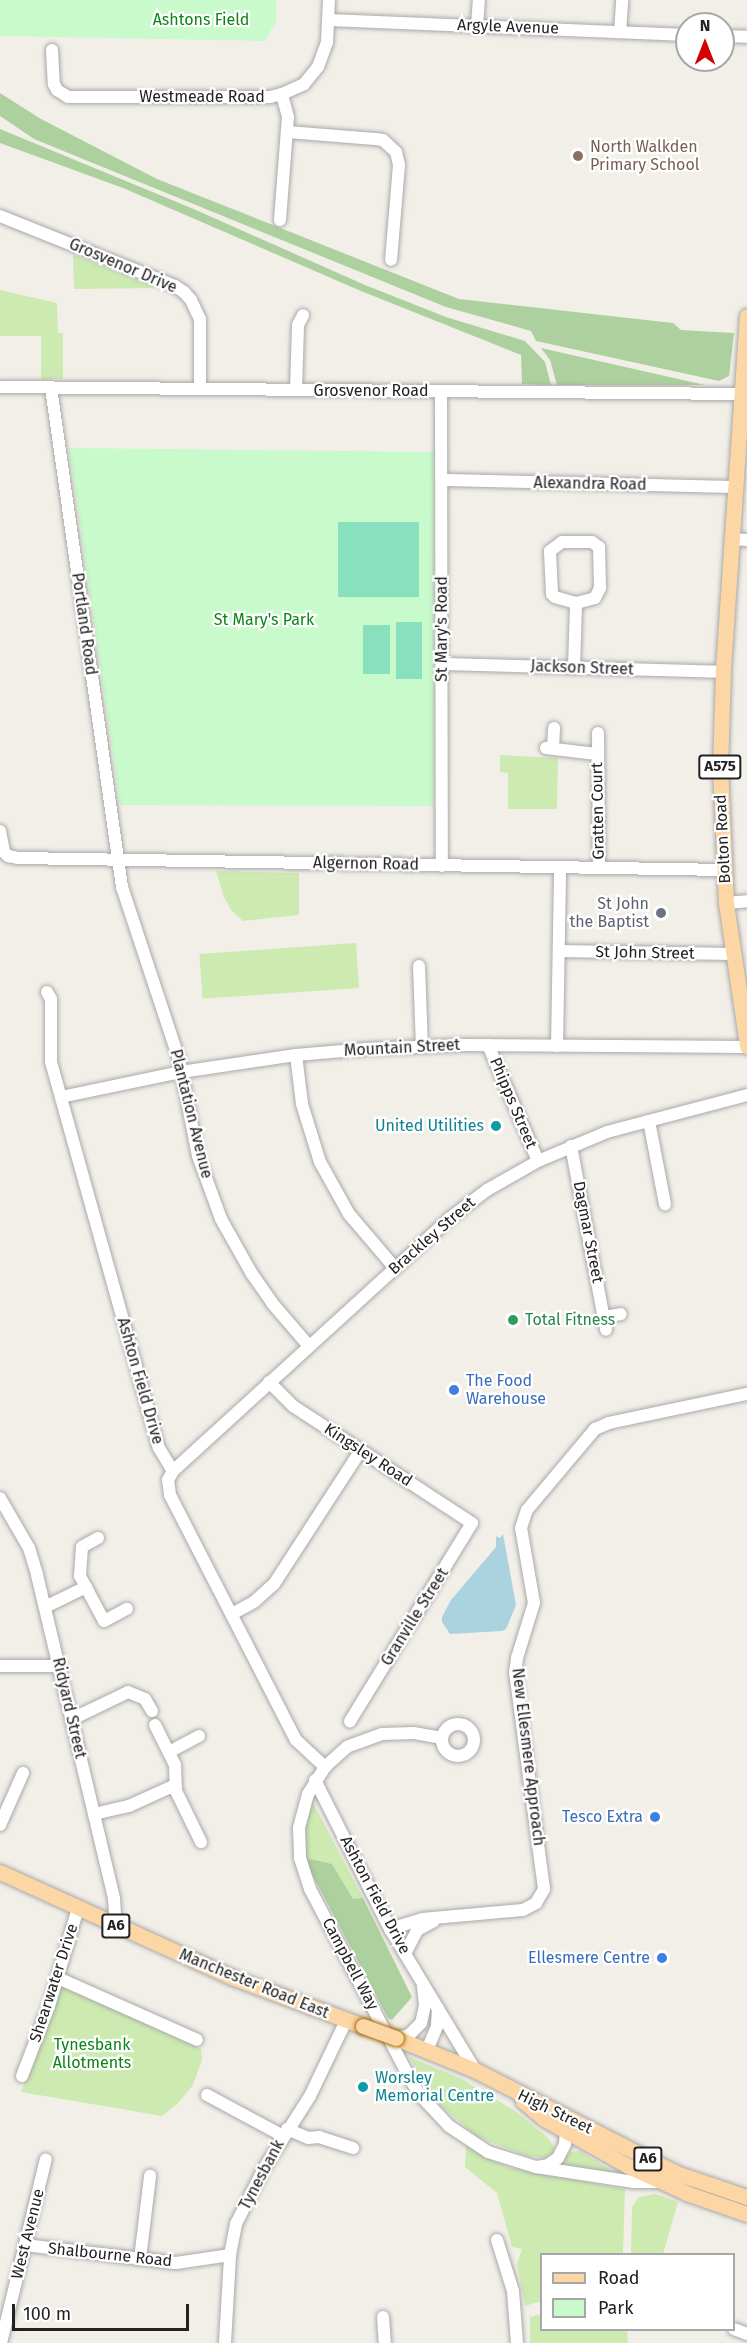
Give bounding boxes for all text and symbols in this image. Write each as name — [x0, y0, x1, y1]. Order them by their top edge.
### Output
park label: Ashtons Field — [153, 10, 249, 30]
north arrow — [675, 12, 735, 72]
street label: Argyle Avenue — [457, 16, 559, 38]
text: N — [700, 16, 710, 35]
street label: Westmeade Road — [139, 87, 265, 107]
place label: North Walkden Primary School — [590, 137, 699, 175]
marker: North Walkden Primary School — [571, 149, 585, 163]
street label: Grosvenor Drive — [66, 235, 180, 297]
street label: Grosvenor Road — [314, 381, 428, 401]
street label: Alexandra Road — [533, 473, 647, 495]
street label: Portland Road — [67, 571, 101, 677]
street label: St Mary's Road — [432, 576, 452, 682]
park label: St Mary's Park — [214, 610, 314, 630]
street label: Jackson Street — [530, 657, 634, 679]
road number: A575 — [698, 755, 742, 779]
street label: Gratten Court — [588, 762, 608, 860]
street label: Bolton Road — [711, 794, 735, 884]
street label: Algernon Road — [313, 853, 419, 875]
place label: St John the Baptist — [569, 894, 649, 932]
marker: St John the Baptist — [654, 906, 668, 920]
street label: St John Street — [595, 943, 695, 963]
street label: Mountain Street — [343, 1035, 461, 1061]
street label: Plantation Avenue — [166, 1047, 216, 1181]
street label: Phipps Street — [485, 1055, 541, 1151]
place label: United Utilities — [375, 1116, 484, 1136]
marker: United Utilities — [489, 1119, 503, 1133]
street label: Dagmar Street — [569, 1179, 607, 1285]
street label: Brackley Street — [385, 1193, 479, 1279]
place label: Total Fitness — [525, 1310, 615, 1330]
marker: Total Fitness — [506, 1313, 520, 1327]
street label: Ashton Field Drive — [113, 1315, 167, 1447]
place label: The Food Warehouse — [466, 1371, 546, 1409]
marker: The Food Warehouse — [447, 1383, 461, 1397]
street label: Kingsley Road — [320, 1419, 416, 1491]
street label: Granville Street — [377, 1565, 453, 1669]
street label: Ridyard Street — [48, 1656, 90, 1760]
street label: New Ellesmere Approach — [508, 1667, 548, 1847]
place label: Tesco Extra — [562, 1807, 643, 1827]
marker: Tesco Extra — [648, 1810, 662, 1824]
street label: Ashton Field Drive — [336, 1833, 414, 1957]
road number: A6 — [101, 1914, 131, 1938]
street label: Campbell Way — [318, 1915, 382, 2013]
street label: Shearwater Drive — [26, 1921, 82, 2045]
street label: Manchester Road East — [176, 1945, 332, 2023]
place label: Ellesmere Centre — [528, 1948, 650, 1968]
marker: Ellesmere Centre — [655, 1951, 669, 1965]
park label: Tynesbank Allotments — [53, 2035, 131, 2073]
place label: Worsley Memorial Centre — [375, 2068, 494, 2106]
marker: Worsley Memorial Centre — [356, 2080, 370, 2094]
street label: High Street — [515, 2086, 595, 2138]
street label: Tynesbank — [236, 2137, 288, 2213]
road number: A6 — [633, 2147, 663, 2171]
street label: West Avenue — [8, 2187, 48, 2281]
street label: Shalbourne Road — [47, 2239, 173, 2271]
legend — [540, 2253, 735, 2331]
text: Road — [598, 2267, 640, 2289]
scale bar — [15, 2292, 192, 2330]
text: Park — [598, 2297, 633, 2319]
text: 100 m — [23, 2303, 71, 2325]

